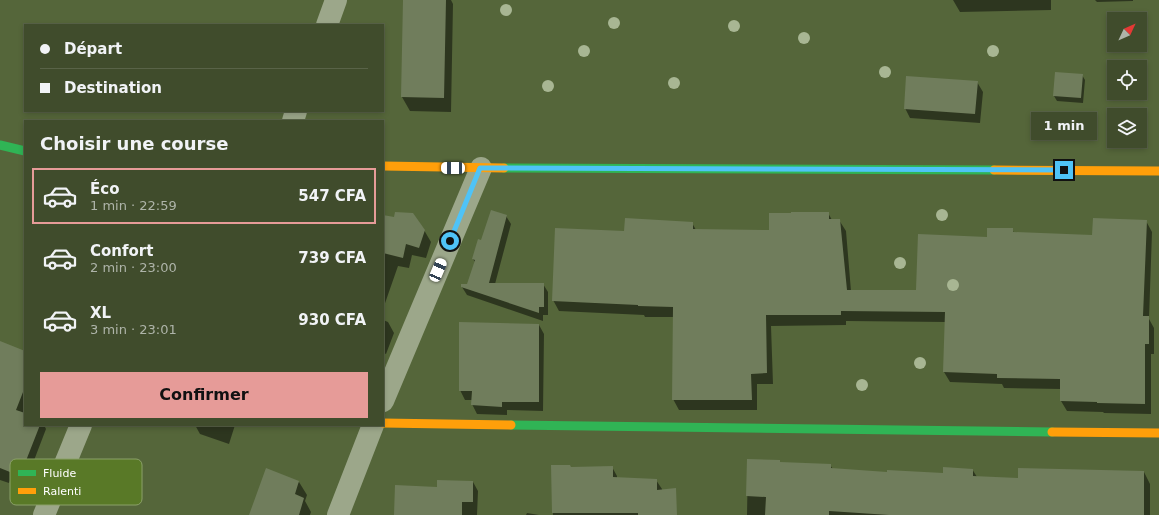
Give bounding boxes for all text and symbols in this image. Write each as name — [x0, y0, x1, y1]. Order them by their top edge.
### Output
north arrow — [1107, 12, 1147, 52]
map controls — [1107, 12, 1147, 148]
text: Départ — [64, 40, 122, 58]
button: locate — [1107, 60, 1147, 100]
text: Destination — [64, 79, 162, 97]
button: layers — [1107, 108, 1147, 148]
callout: 1 min — [1031, 112, 1097, 140]
text: 1 min — [1044, 118, 1084, 133]
text: Choisir une course — [40, 133, 228, 154]
route end — [1055, 161, 1073, 179]
car — [441, 162, 465, 174]
icon: car — [42, 178, 78, 214]
text: Éco — [90, 180, 119, 198]
text: 547 CFA — [298, 187, 366, 205]
text: 1 min · 22:59 — [90, 198, 177, 213]
route start — [441, 232, 459, 250]
icon: car — [42, 240, 78, 276]
text: Confort — [90, 242, 153, 260]
text: 739 CFA — [298, 249, 366, 267]
car — [428, 257, 448, 283]
text: 2 min · 23:00 — [90, 260, 177, 275]
icon: car — [42, 302, 78, 338]
text: XL — [90, 304, 111, 322]
text: 930 CFA — [298, 311, 366, 329]
text: 3 min · 23:01 — [90, 322, 177, 337]
button: Confirmer — [40, 372, 368, 418]
legend — [10, 459, 142, 505]
text: Fluide — [43, 467, 76, 480]
text: Ralenti — [43, 485, 81, 498]

